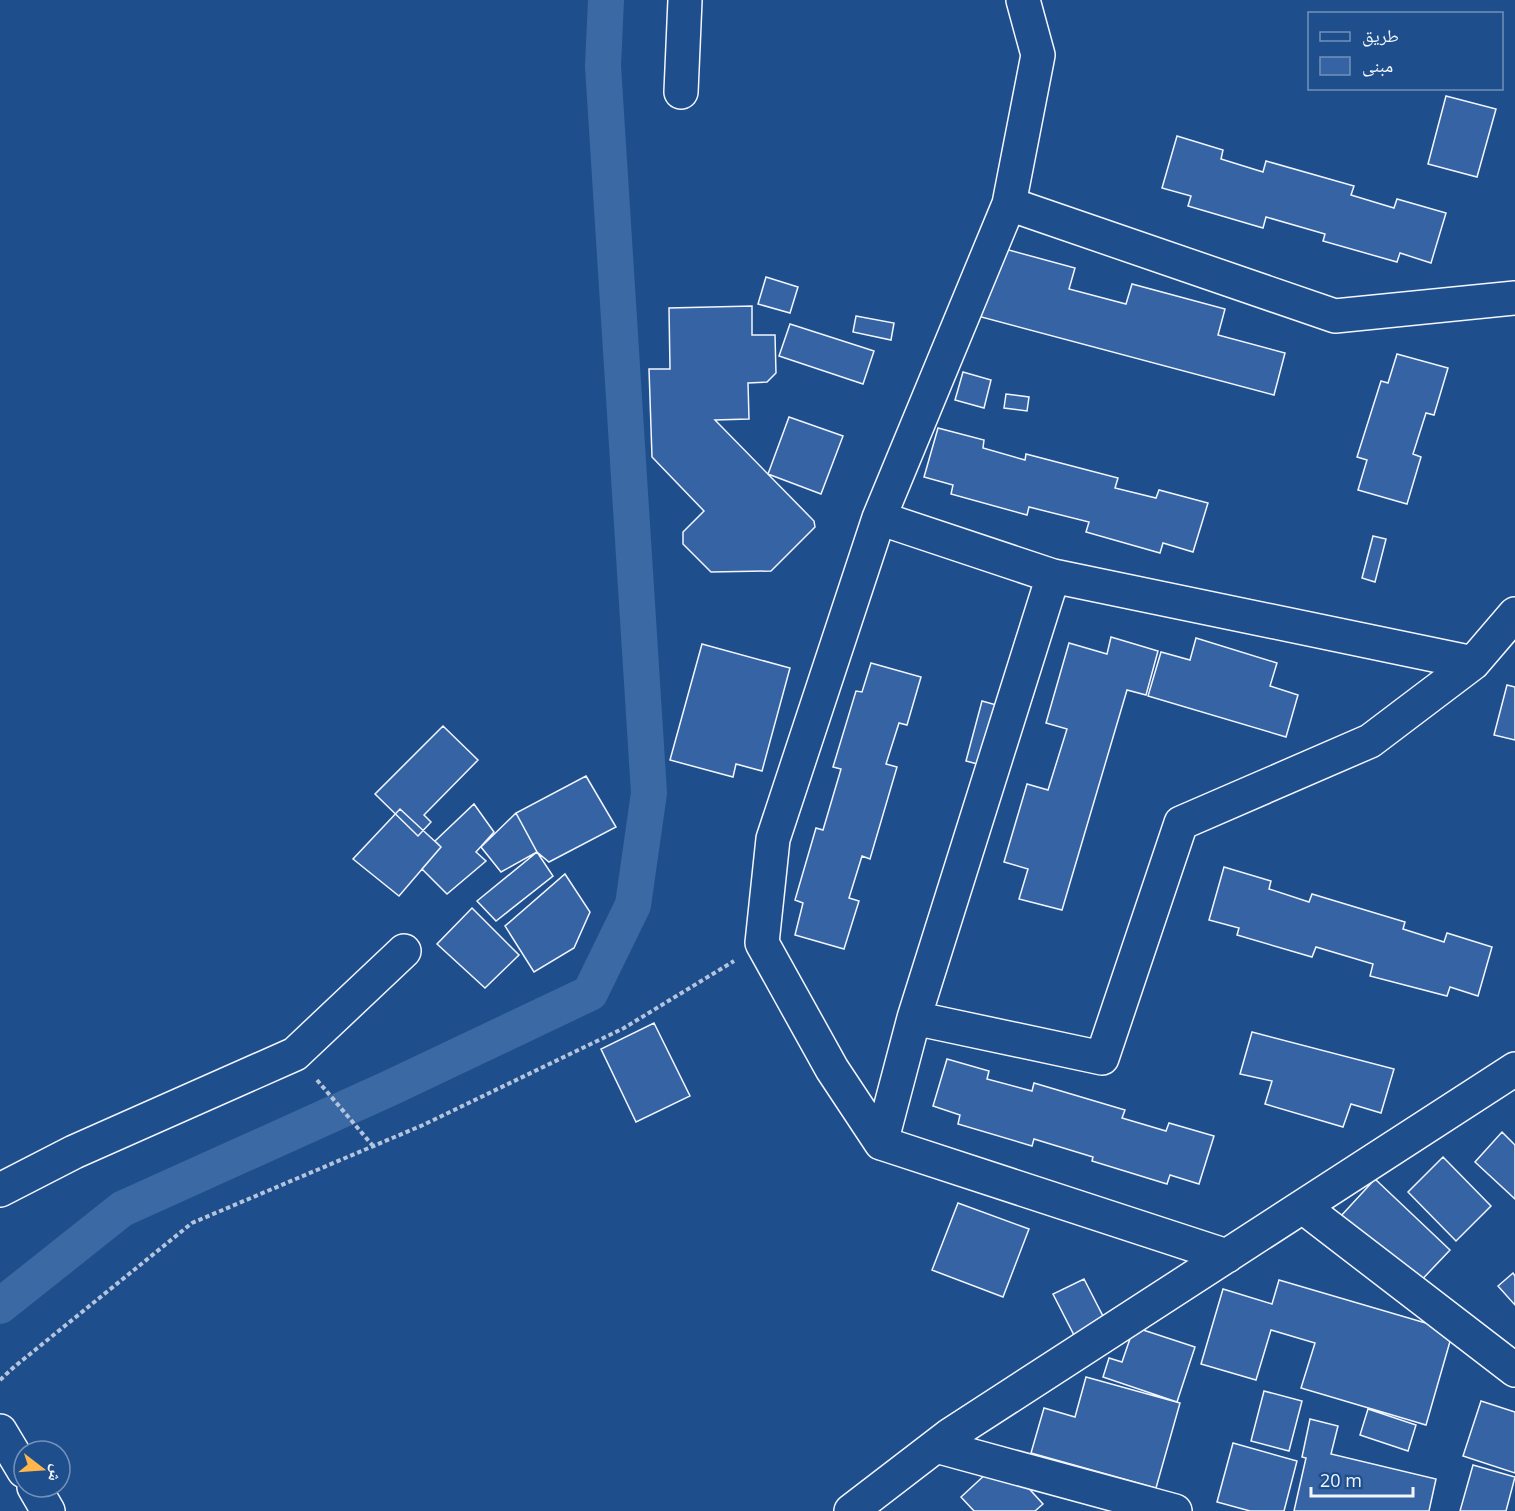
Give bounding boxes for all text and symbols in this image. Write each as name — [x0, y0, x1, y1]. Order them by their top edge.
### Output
legend — [1308, 12, 1503, 90]
text: طريق — [1362, 23, 1399, 47]
text: مبنى — [1362, 53, 1393, 77]
north arrow — [12, 1439, 72, 1499]
scale bar — [1311, 1460, 1413, 1498]
text: ش — [43, 1462, 69, 1485]
text: 20 m — [1320, 1468, 1362, 1492]

